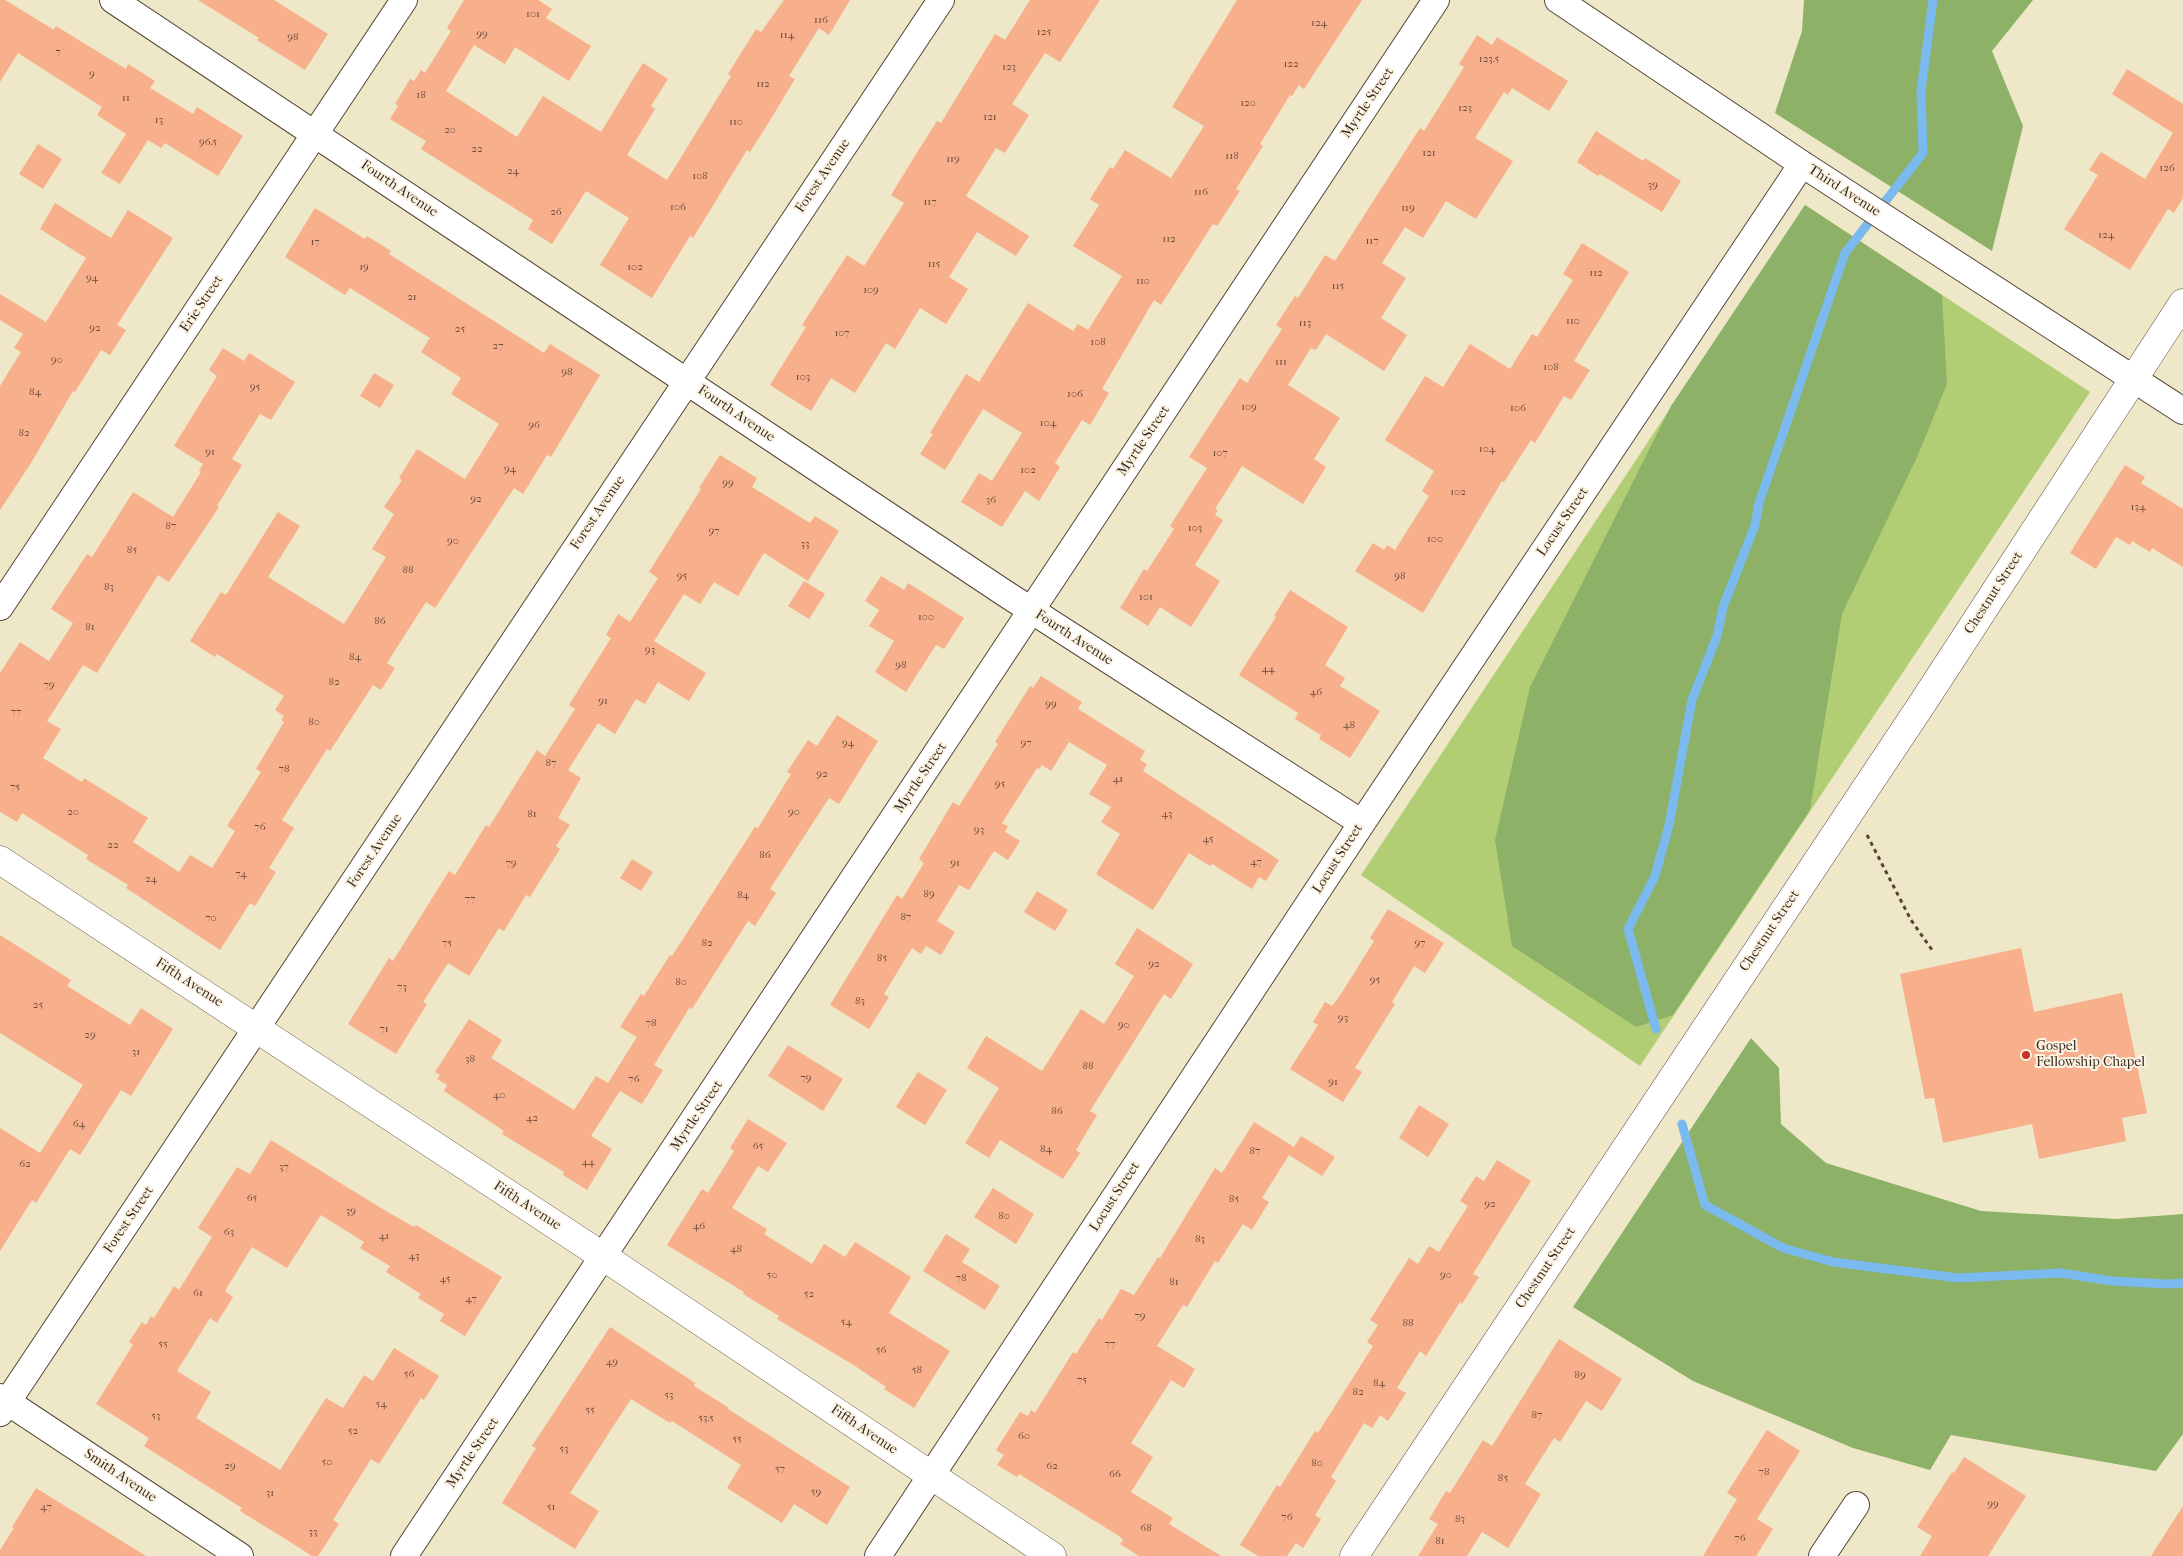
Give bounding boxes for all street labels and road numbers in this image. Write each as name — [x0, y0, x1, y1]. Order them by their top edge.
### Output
street label: Myrtle Street — [1338, 64, 1398, 142]
street label: Forest Avenue — [792, 136, 854, 216]
street label: Fourth Avenue — [357, 157, 441, 221]
street label: Third Avenue — [1804, 161, 1884, 221]
street label: Erie Street — [177, 272, 227, 336]
street label: Fourth Avenue — [694, 382, 778, 446]
street label: Myrtle Street — [1114, 402, 1174, 480]
street label: Forest Avenue — [567, 473, 629, 553]
street label: Locust Street — [1534, 484, 1592, 560]
street label: Chestnut Street — [1961, 549, 2027, 637]
street label: Fourth Avenue — [1032, 607, 1116, 669]
street label: Myrtle Street — [891, 739, 951, 817]
street label: Forest Avenue — [344, 811, 406, 891]
street label: Locust Street — [1309, 821, 1367, 897]
street label: Chestnut Street — [1736, 887, 1804, 975]
street label: Fifth Avenue — [152, 955, 226, 1011]
street label: Myrtle Street — [667, 1077, 727, 1155]
street label: Locust Street — [1086, 1159, 1144, 1235]
street label: Fifth Avenue — [490, 1178, 564, 1234]
street label: Forest Street — [100, 1183, 158, 1257]
street label: Chestnut Street — [1512, 1224, 1580, 1312]
street label: Fifth Avenue — [827, 1401, 901, 1459]
street label: Myrtle Street — [443, 1414, 503, 1492]
street label: Smith Avenue — [80, 1446, 160, 1506]

